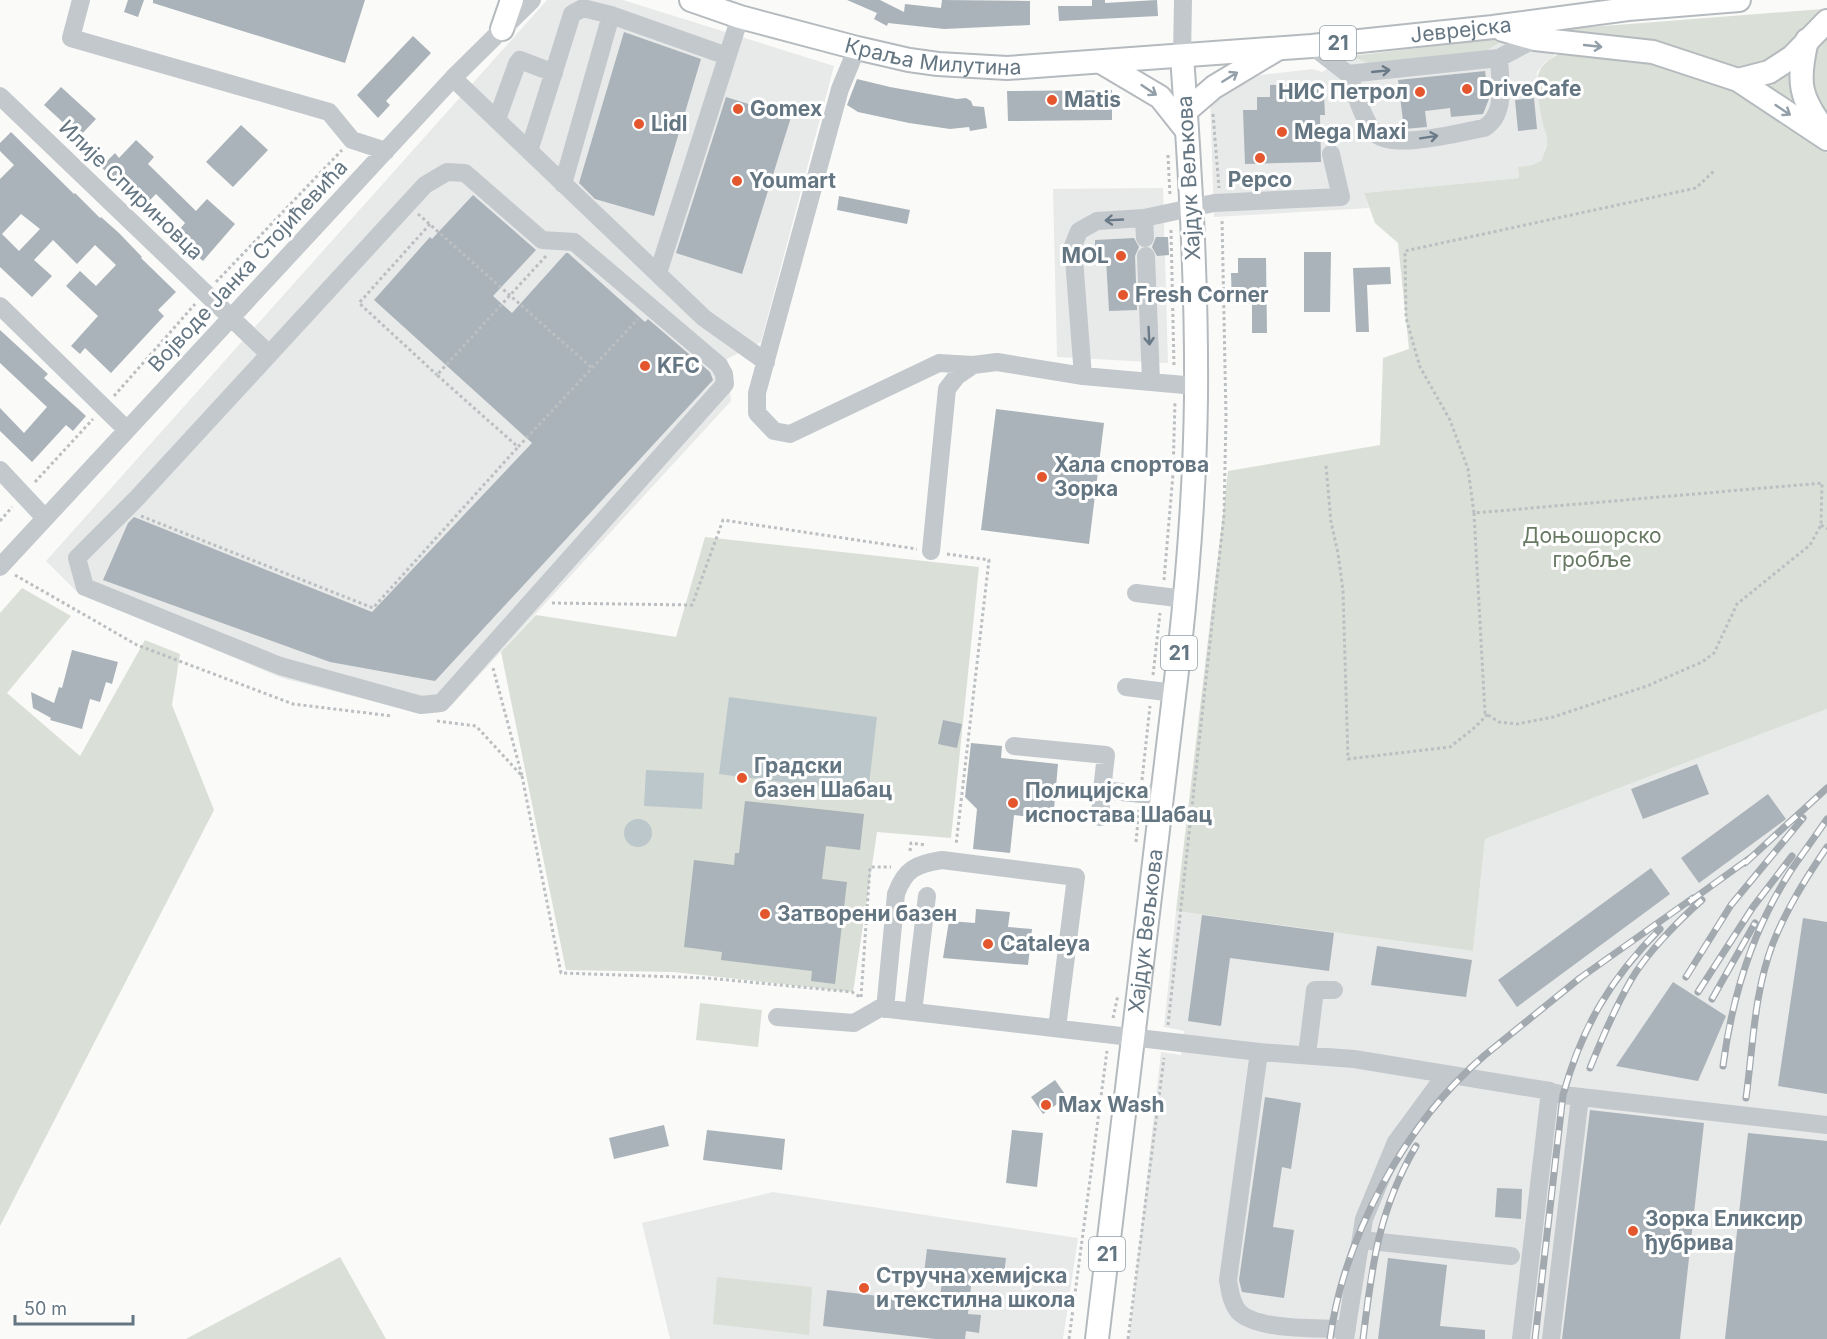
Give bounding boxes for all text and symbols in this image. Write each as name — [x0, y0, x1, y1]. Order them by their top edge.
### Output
street label: Јеврејска — [1409, 12, 1513, 48]
road number: 21 — [1320, 26, 1356, 60]
street label: Краља Милутина — [842, 32, 1022, 80]
one-way arrow — [1583, 41, 1603, 52]
one-way arrow — [1371, 65, 1391, 76]
one-way arrow — [1221, 71, 1238, 83]
place label: DriveCafe — [1479, 76, 1581, 101]
place label: НИС Петрол — [1278, 79, 1408, 104]
marker: DriveCafe — [1460, 82, 1474, 96]
one-way arrow — [1141, 84, 1157, 96]
marker: НИС Петрол — [1413, 85, 1427, 99]
place label: Matis — [1064, 87, 1121, 112]
marker: Matis — [1045, 93, 1059, 107]
street label: Хајдук Вељкова — [1172, 95, 1205, 261]
place label: Gomex — [750, 96, 822, 121]
marker: Gomex — [731, 102, 745, 116]
one-way arrow — [1774, 103, 1791, 116]
place label: Lidl — [651, 111, 688, 136]
street label: Илије Спириновца — [54, 115, 208, 265]
marker: Lidl — [632, 117, 646, 131]
place label: Mega Maxi — [1294, 119, 1406, 144]
marker: Mega Maxi — [1275, 125, 1289, 139]
one-way arrow — [1419, 132, 1439, 143]
marker: Pepco — [1253, 151, 1267, 165]
street label: Војводе Јанка Стојићевића — [143, 155, 352, 377]
place label: Pepco — [1228, 167, 1292, 192]
place label: Youmart — [749, 168, 836, 193]
marker: Youmart — [730, 174, 744, 188]
one-way arrow — [1104, 214, 1124, 225]
place label: MOL — [1061, 243, 1109, 268]
marker: MOL — [1114, 249, 1128, 263]
place label: Fresh Corner — [1135, 282, 1269, 307]
marker: Fresh Corner — [1116, 288, 1130, 302]
one-way arrow — [1144, 325, 1155, 345]
place label: KFC — [657, 353, 700, 378]
marker: KFC — [638, 359, 652, 373]
place label: Хала спортова Зорка — [1054, 452, 1209, 501]
marker: Хала спортова Зорка — [1035, 470, 1049, 484]
park label: Доњошорско гробље — [1522, 523, 1662, 572]
road number: 21 — [1161, 636, 1197, 670]
place label: Градски базен Шабац — [754, 753, 892, 802]
marker: Градски базен Шабац — [735, 771, 749, 785]
place label: Полицијска испостава Шабац — [1025, 778, 1212, 827]
marker: Полицијска испостава Шабац — [1006, 796, 1020, 810]
street label: Хајдук Вељкова — [1123, 847, 1168, 1014]
place label: Затворени базен — [777, 901, 957, 926]
marker: Затворени базен — [758, 907, 772, 921]
place label: Cataleya — [1000, 931, 1090, 956]
marker: Cataleya — [981, 937, 995, 951]
place label: Max Wash — [1058, 1092, 1165, 1117]
marker: Max Wash — [1039, 1098, 1053, 1112]
place label: Зорка Еликсир ђубрива — [1644, 1206, 1803, 1255]
marker: Зорка Еликсир ђубрива — [1626, 1224, 1640, 1238]
road number: 21 — [1089, 1237, 1125, 1271]
place label: Стручна хемијска и текстилна школа — [876, 1263, 1075, 1312]
marker: Стручна хемијска и текстилна школа — [857, 1281, 871, 1295]
scale bar — [15, 1288, 134, 1326]
text: 50 m — [24, 1298, 67, 1319]

